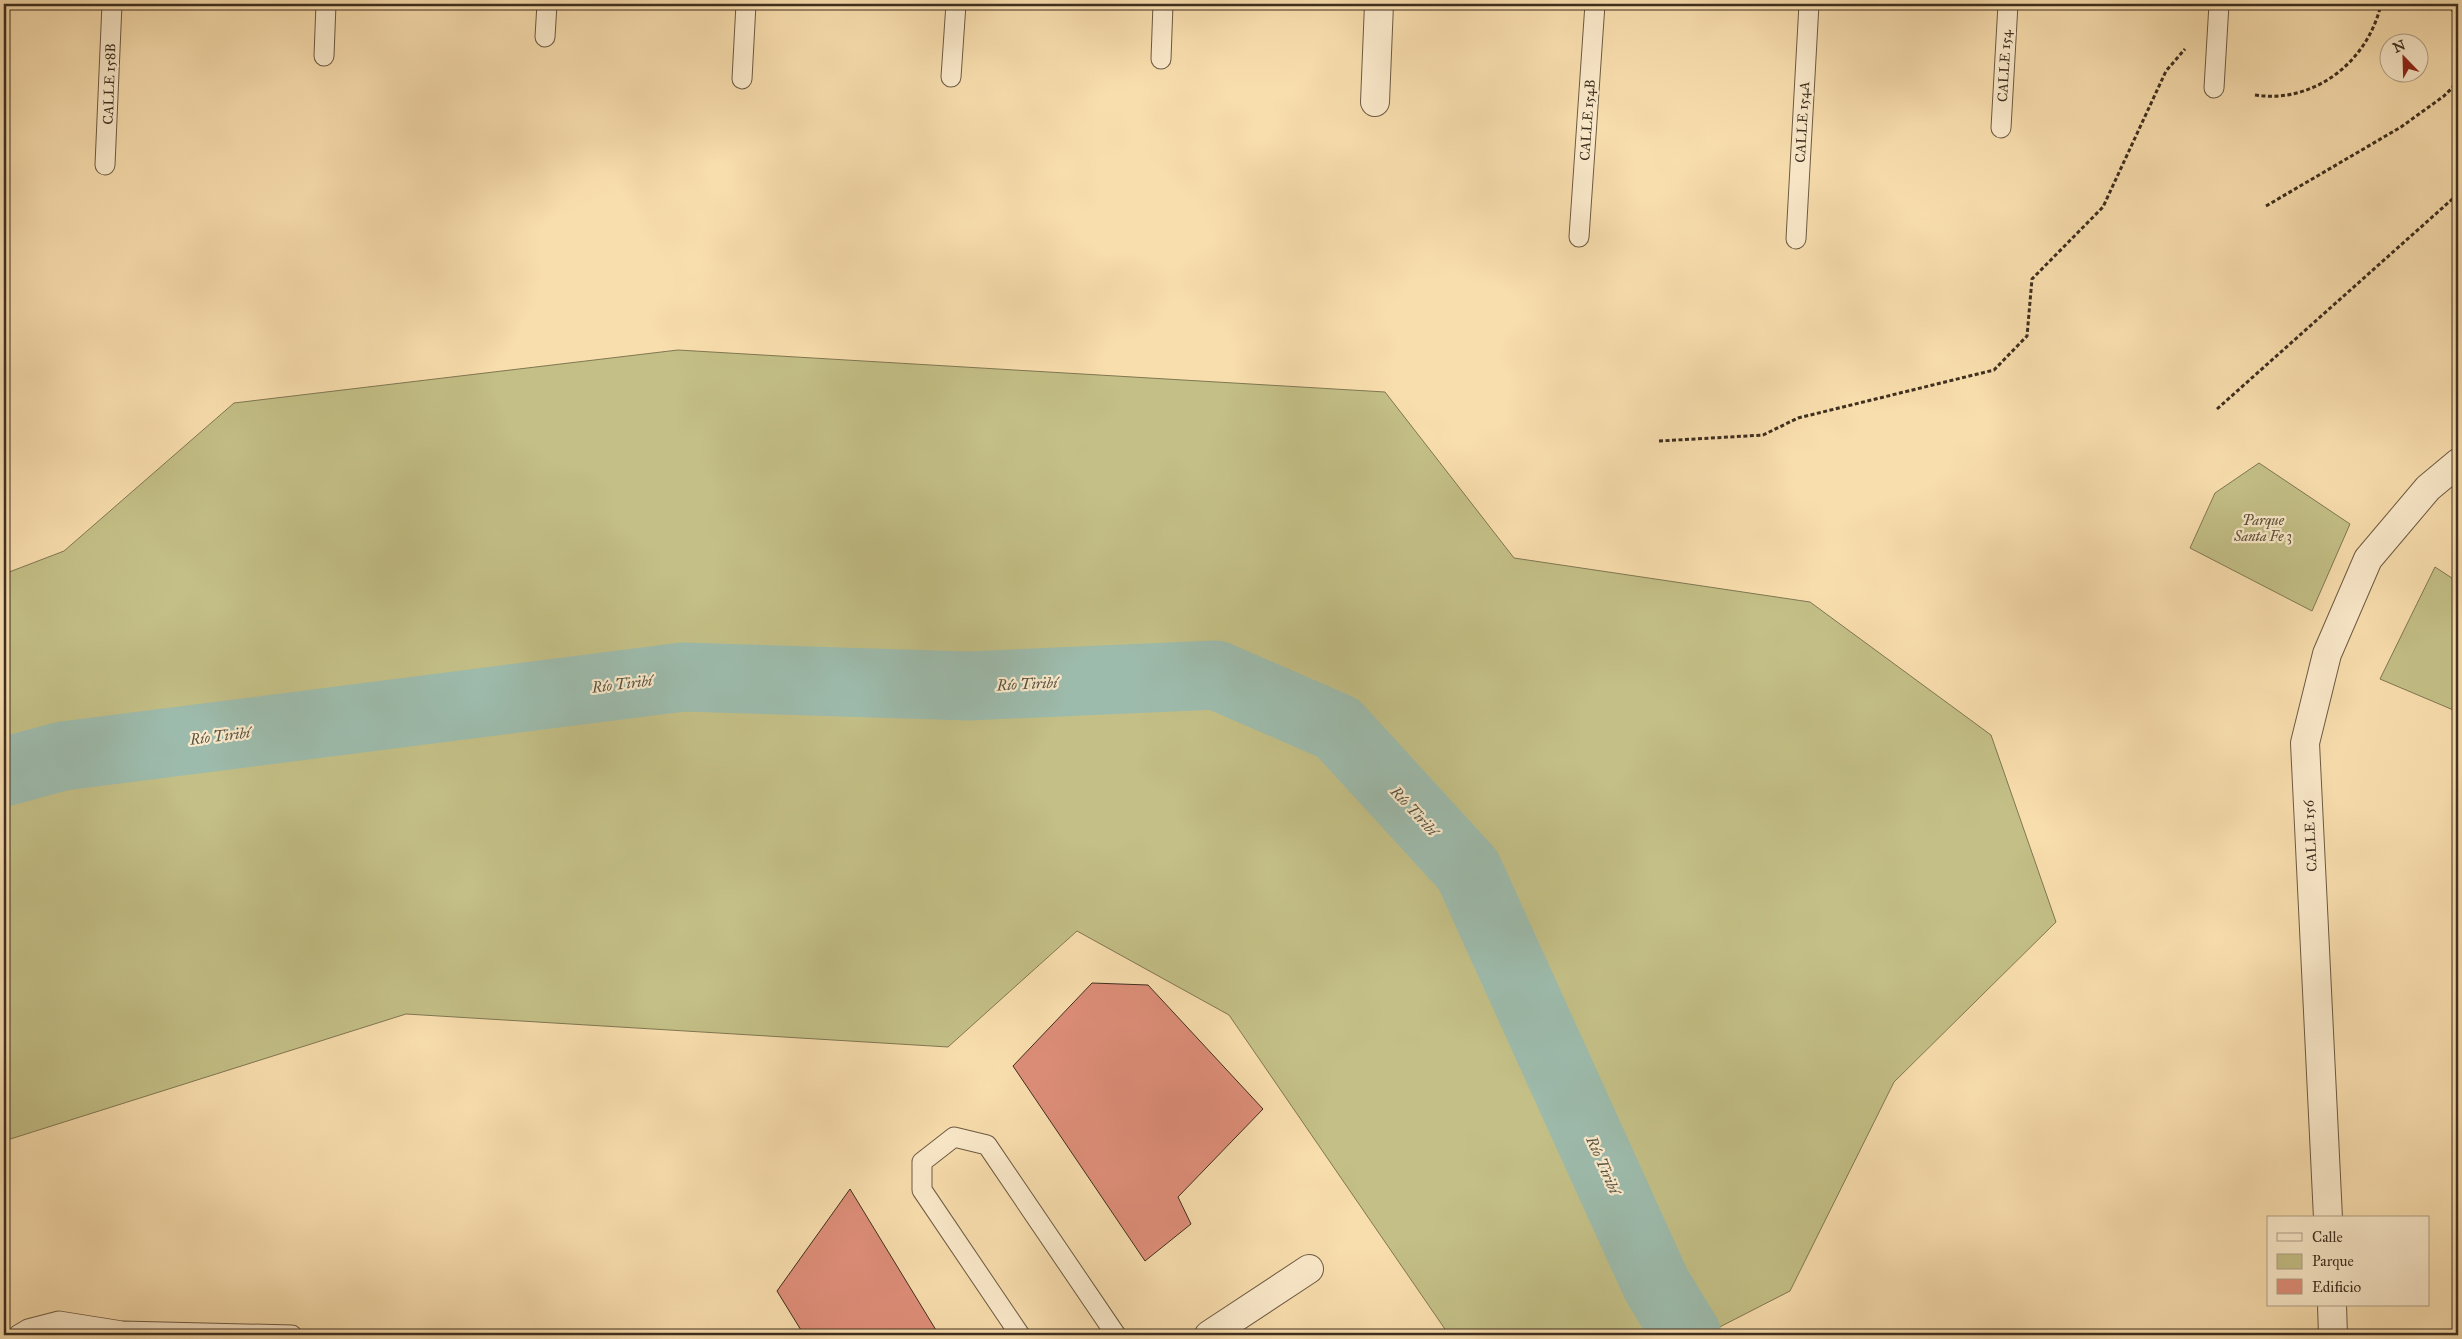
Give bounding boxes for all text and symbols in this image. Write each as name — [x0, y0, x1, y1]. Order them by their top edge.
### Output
street label: CALLE 154 — [1994, 28, 2015, 102]
north arrow — [2380, 32, 2430, 82]
text: N — [2390, 36, 2408, 57]
street label: CALLE 158B — [100, 43, 119, 125]
street label: CALLE 154B — [1576, 79, 1599, 161]
street label: CALLE 154A — [1792, 80, 1813, 163]
park label: Parque Santa Fe 3 — [2233, 512, 2292, 545]
water label: Río Tiribí — [590, 671, 657, 697]
water label: Río Tiribí — [995, 673, 1061, 695]
water label: Río Tiribí — [188, 723, 255, 749]
water label: Río Tiribí — [1386, 782, 1444, 842]
street label: CALLE 156 — [2300, 799, 2321, 872]
water label: Río Tiribí — [1582, 1133, 1625, 1200]
legend — [2267, 1216, 2430, 1306]
text: Calle — [2312, 1228, 2343, 1246]
text: Parque — [2312, 1252, 2354, 1271]
text: Edificio — [2312, 1278, 2361, 1296]

